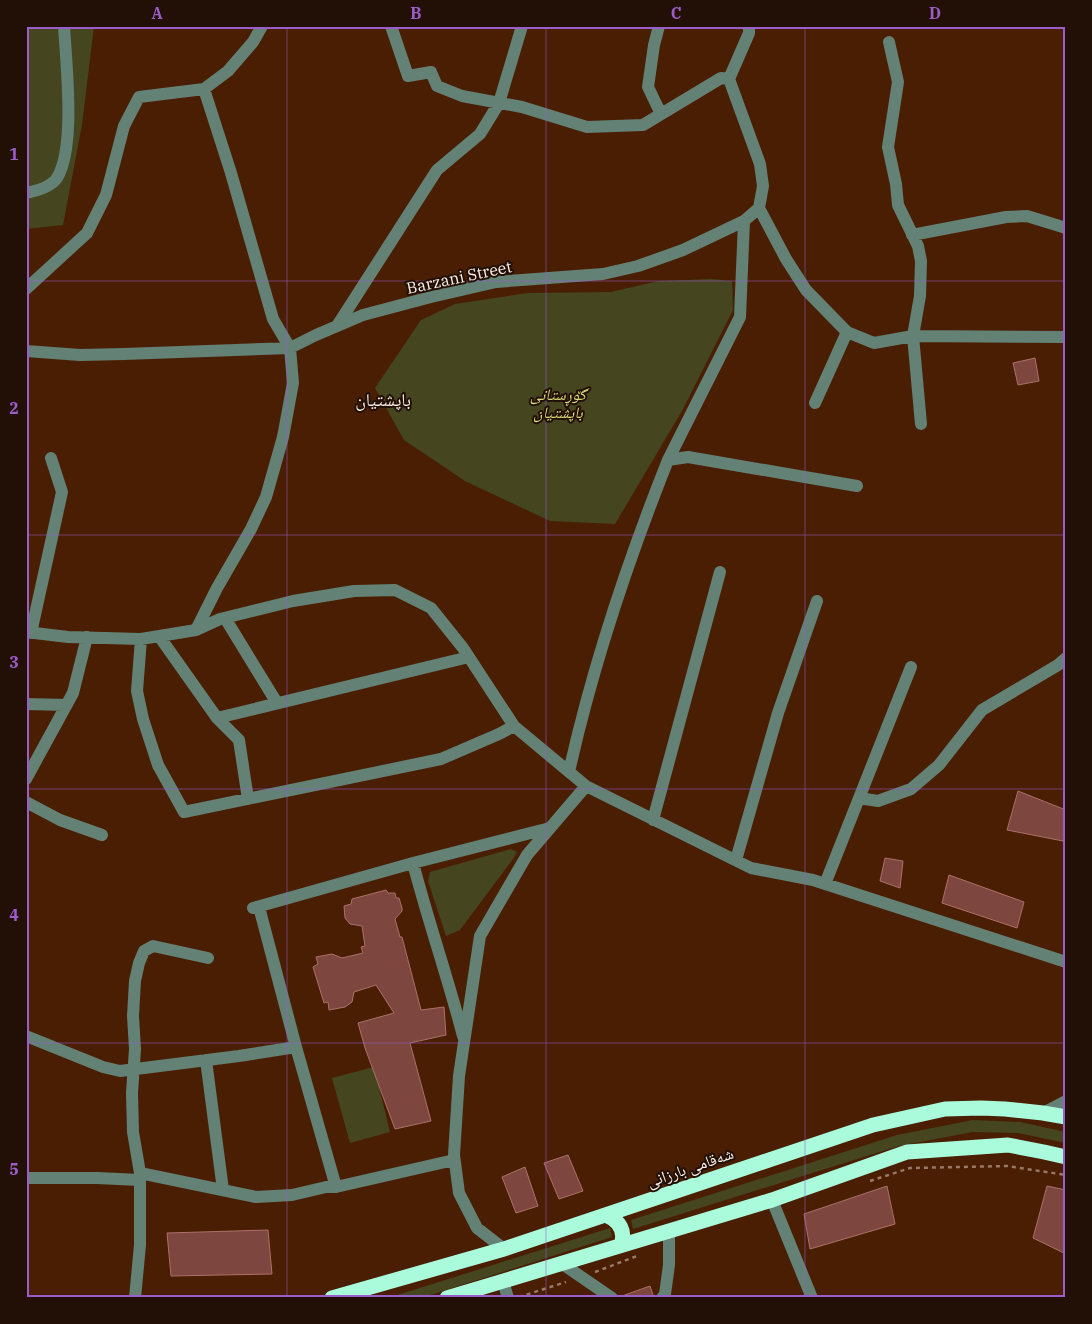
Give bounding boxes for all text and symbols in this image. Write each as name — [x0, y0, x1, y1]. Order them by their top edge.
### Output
text: A — [151, 3, 163, 23]
text: B — [410, 3, 422, 23]
text: C — [671, 3, 681, 23]
text: D — [929, 3, 941, 23]
text: 1 — [9, 144, 19, 164]
street label: Barzani Street — [404, 256, 514, 298]
park label: گۆڕستانی باپشتیان — [530, 384, 590, 423]
district label: باپشتیان — [355, 388, 411, 411]
text: 2 — [9, 398, 19, 418]
text: 3 — [9, 652, 19, 672]
text: 4 — [9, 905, 19, 925]
street label: شەقامی بارزانی — [644, 1143, 736, 1192]
text: 5 — [9, 1159, 19, 1179]

